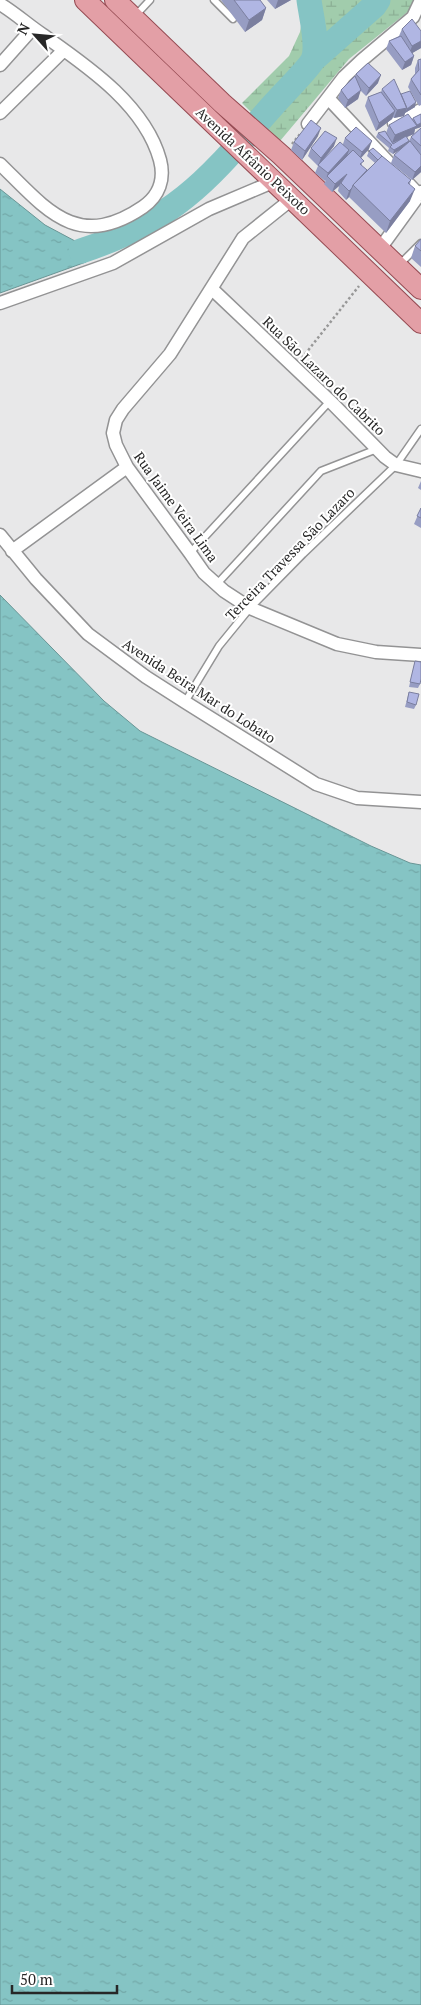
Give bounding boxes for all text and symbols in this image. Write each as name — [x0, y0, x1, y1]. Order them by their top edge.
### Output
north arrow — [10, 10, 60, 60]
text: N — [12, 19, 34, 38]
street label: Avenida Afrânio Peixoto — [192, 102, 315, 219]
street label: Rua São Lazaro do Cabrito — [259, 312, 390, 439]
street label: Rua Jaime Veira Lima — [130, 448, 223, 566]
street label: Terceira Travessa São Lazaro — [221, 483, 359, 624]
street label: Avenida Beira Mar do Lobato — [119, 634, 280, 747]
scale bar — [12, 1962, 118, 1994]
text: 50 m — [20, 1969, 53, 1989]

